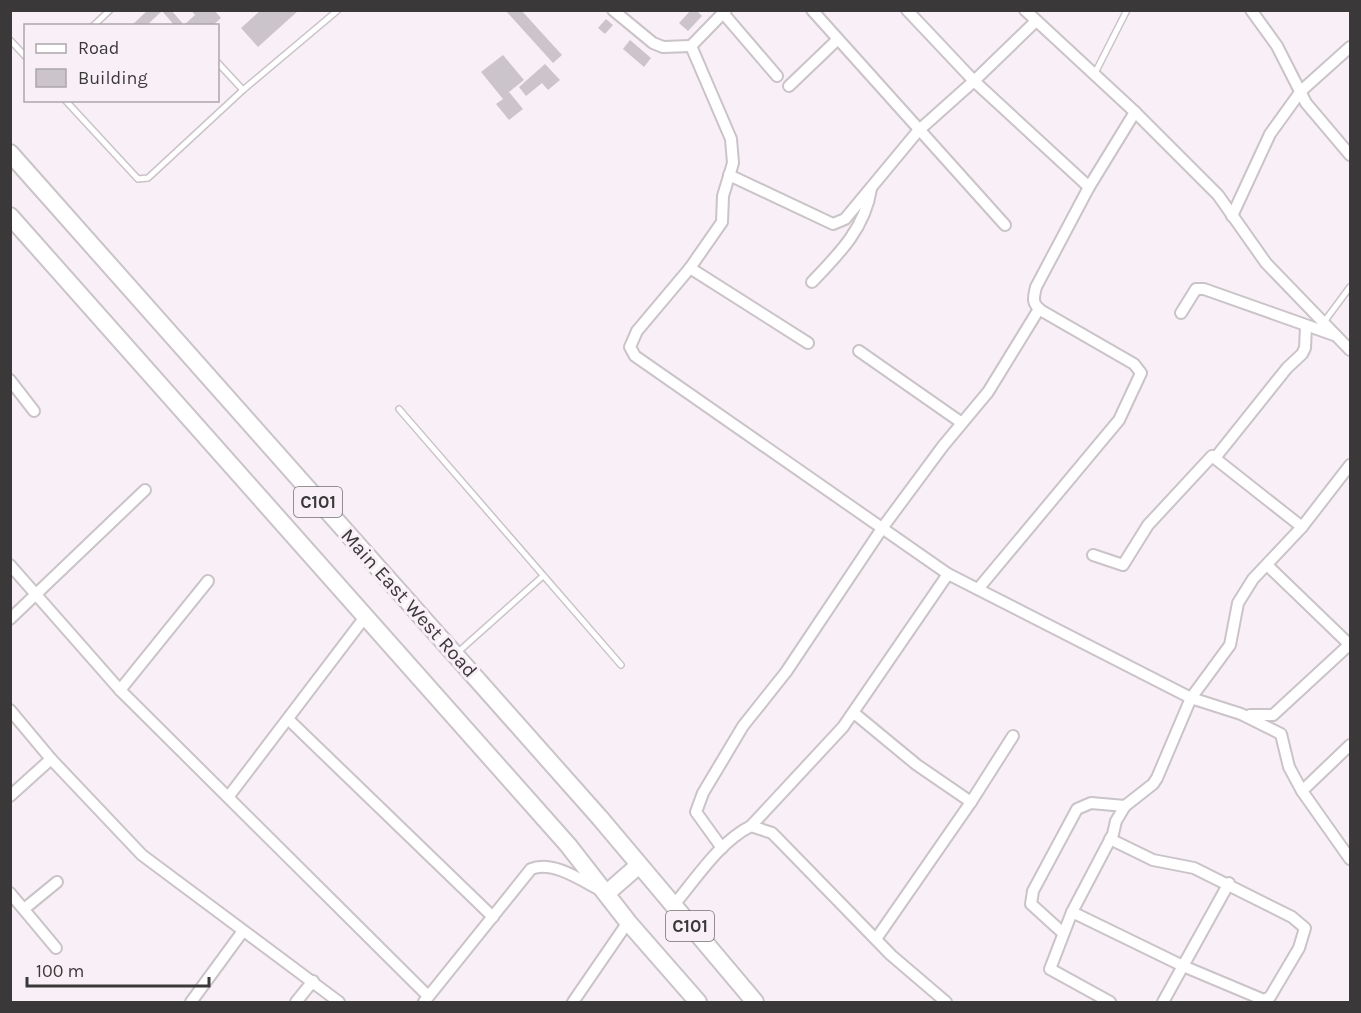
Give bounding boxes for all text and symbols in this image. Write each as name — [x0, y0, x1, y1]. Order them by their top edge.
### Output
legend — [24, 24, 219, 102]
text: Road — [78, 37, 119, 59]
text: Building — [78, 67, 148, 89]
road number: C101 — [294, 487, 342, 517]
street label: Main East West Road — [336, 524, 482, 682]
road number: C101 — [666, 911, 714, 941]
scale bar — [27, 950, 208, 988]
text: 100 m — [36, 960, 84, 982]

